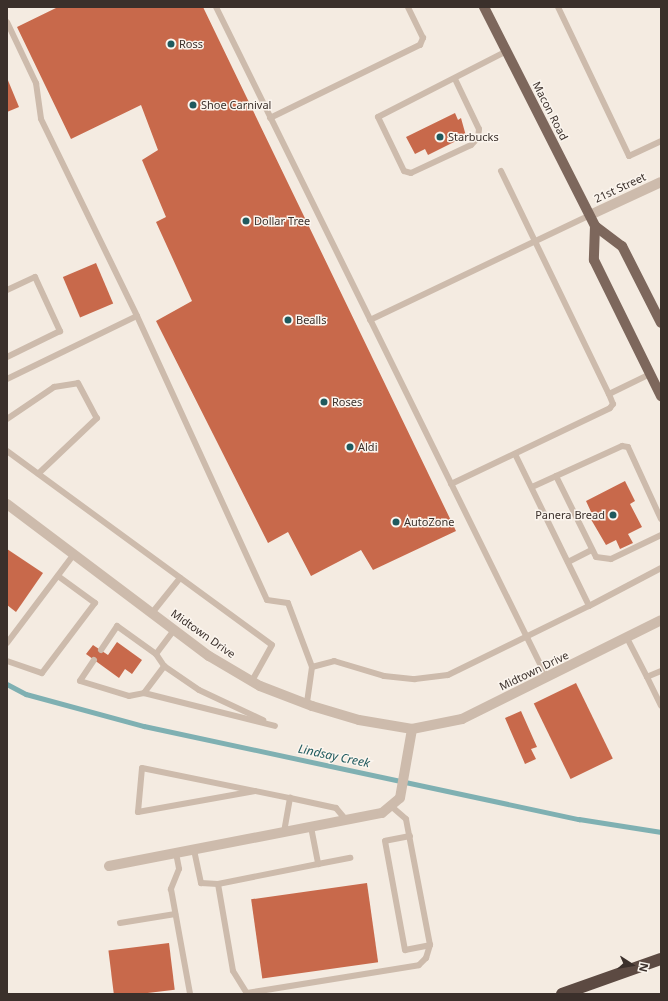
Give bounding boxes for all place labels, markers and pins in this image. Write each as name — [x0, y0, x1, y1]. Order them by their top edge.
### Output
place label: Ross — [179, 37, 203, 51]
marker: Ross — [166, 39, 176, 49]
place label: Shoe Carnival — [201, 98, 271, 112]
marker: Shoe Carnival — [188, 100, 198, 110]
place label: Starbucks — [448, 130, 499, 144]
marker: Starbucks — [435, 132, 445, 142]
place label: Dollar Tree — [254, 214, 310, 228]
marker: Dollar Tree — [241, 216, 251, 226]
place label: Bealls — [296, 313, 326, 327]
marker: Bealls — [283, 315, 293, 325]
place label: Roses — [332, 395, 362, 409]
marker: Roses — [319, 397, 329, 407]
place label: Aldi — [358, 440, 377, 454]
marker: Aldi — [345, 442, 355, 452]
place label: Panera Bread — [535, 508, 605, 522]
marker: Panera Bread — [608, 510, 618, 520]
place label: AutoZone — [404, 515, 454, 529]
marker: AutoZone — [391, 517, 401, 527]

